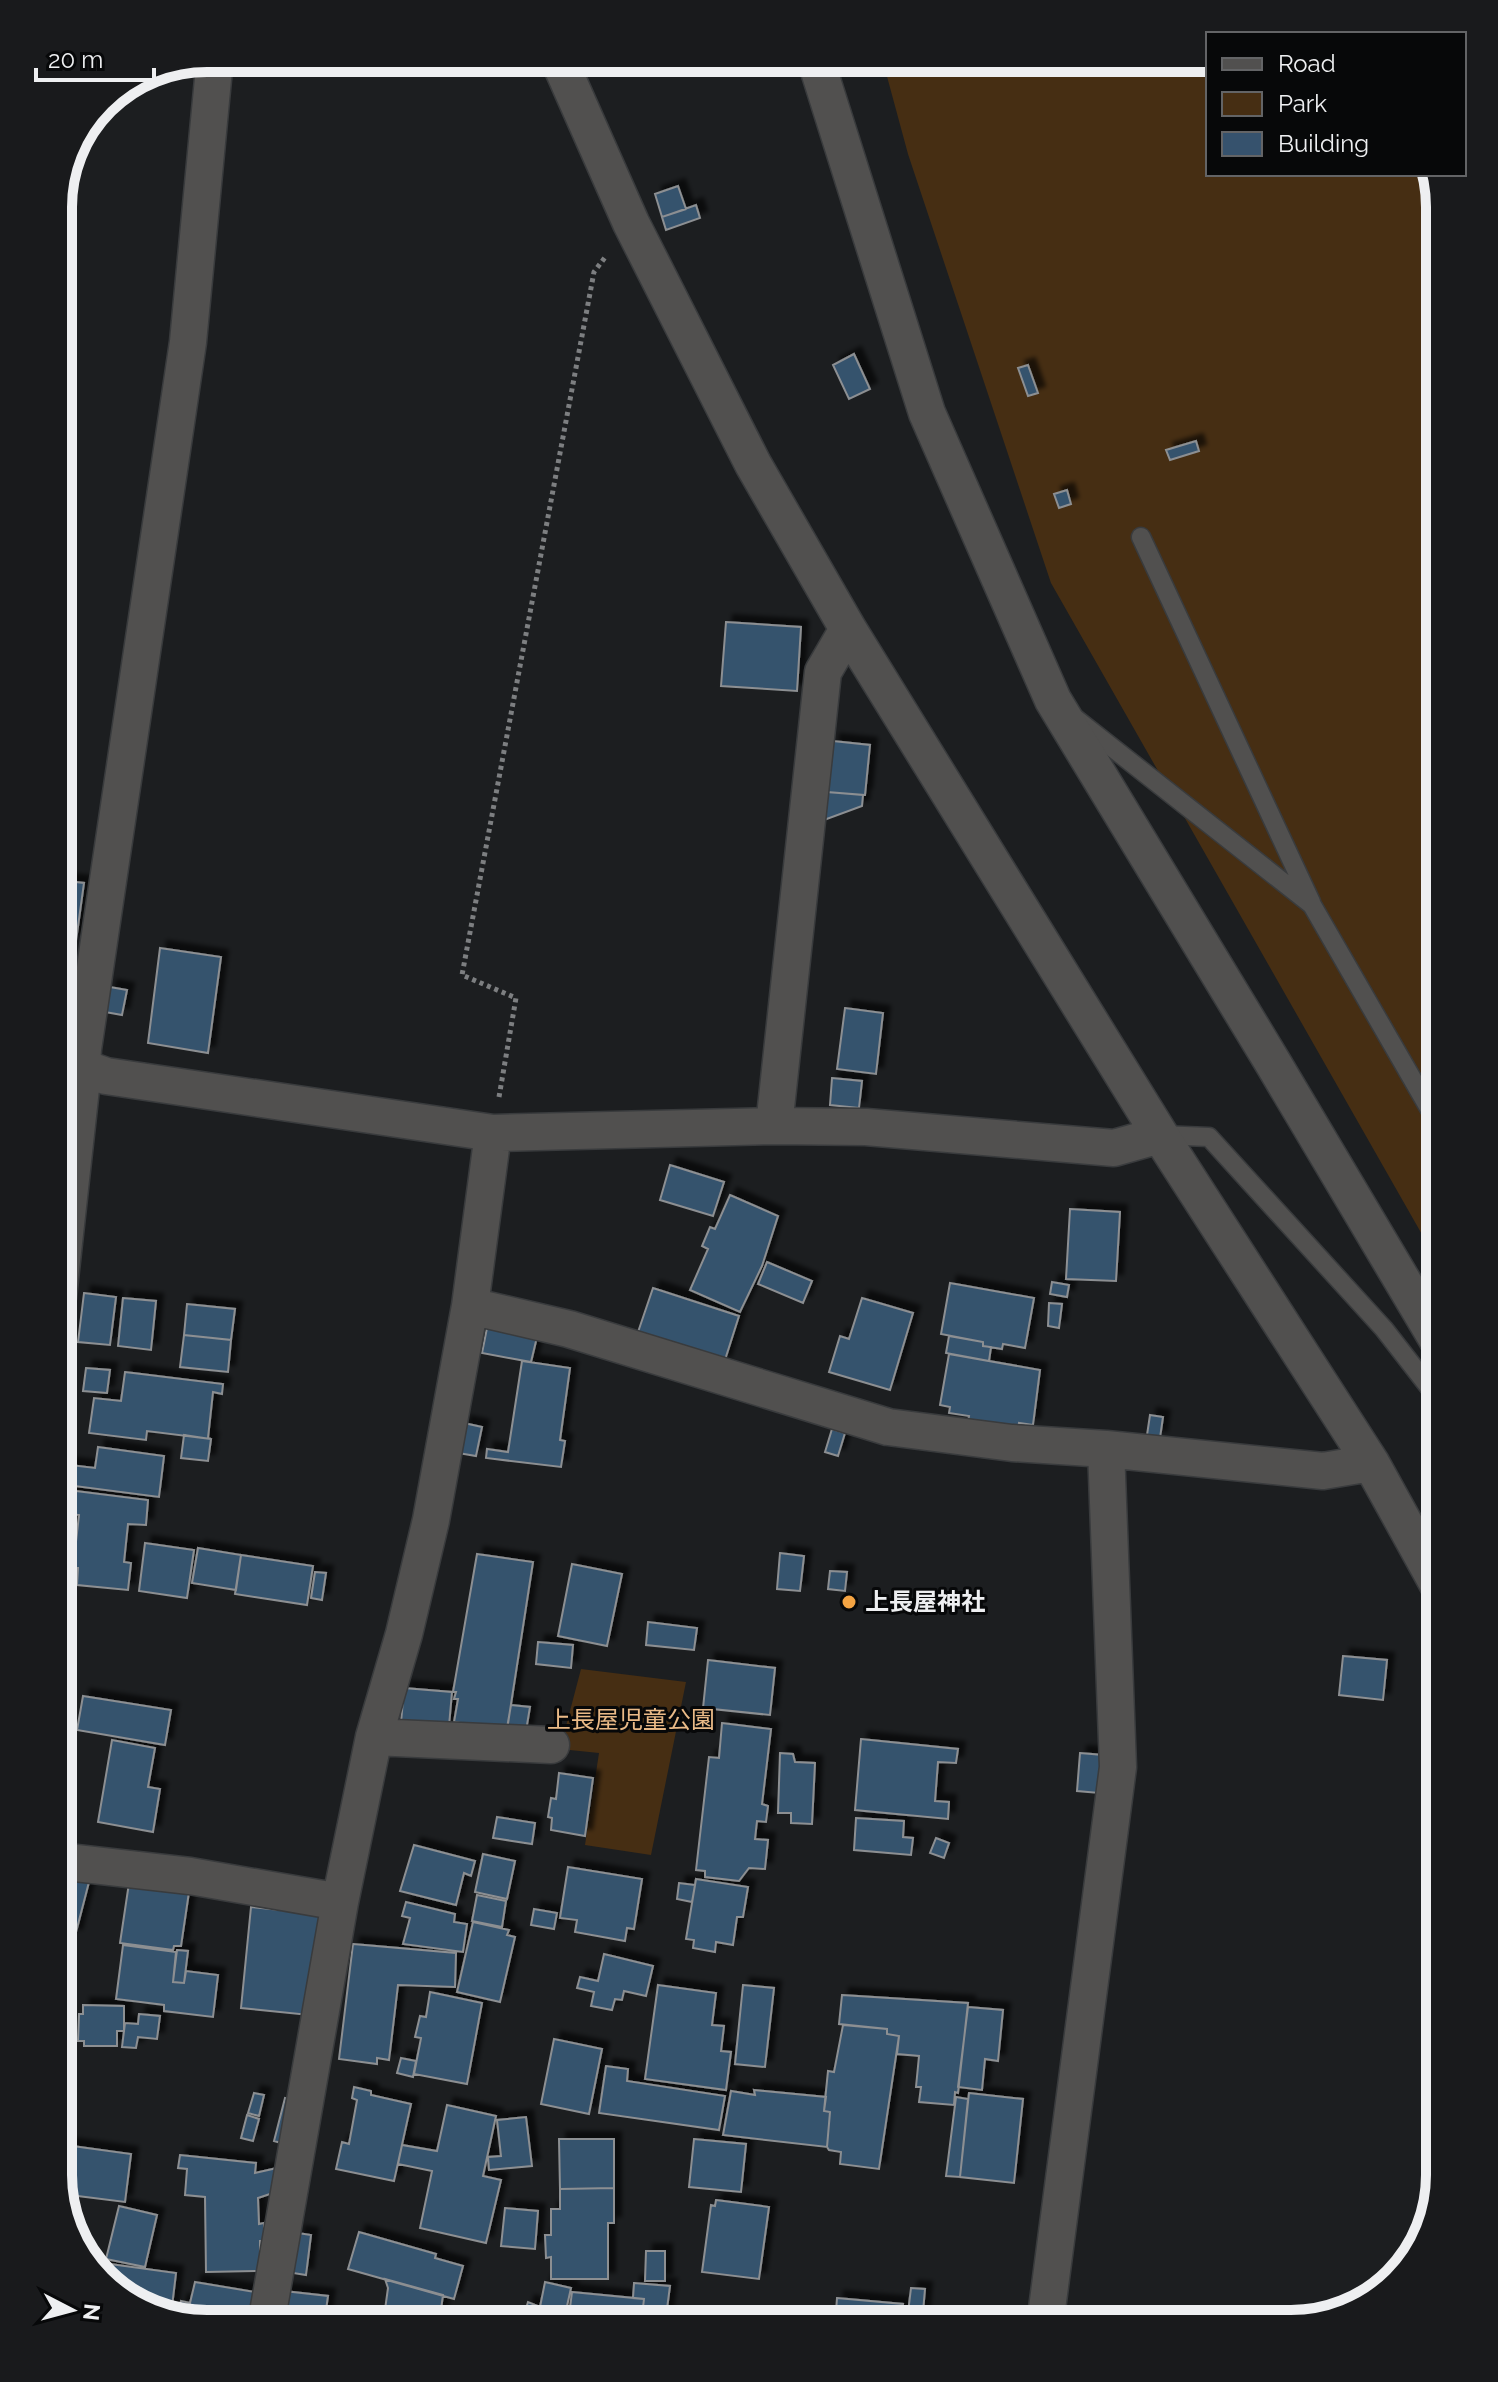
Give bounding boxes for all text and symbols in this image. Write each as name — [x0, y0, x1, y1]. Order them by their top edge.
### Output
scale bar — [36, 32, 154, 82]
legend — [1206, 32, 1466, 176]
text: 20 m — [48, 45, 103, 74]
text: Road — [1278, 49, 1336, 78]
text: Park — [1278, 89, 1327, 118]
text: Building — [1278, 129, 1369, 158]
place label: 上長屋神社 — [865, 1587, 985, 1616]
marker: 上長屋神社 — [840, 1593, 858, 1611]
park label: 上長屋児童公園 — [547, 1705, 715, 1734]
north arrow — [32, 2270, 112, 2350]
text: N — [78, 2302, 106, 2322]

